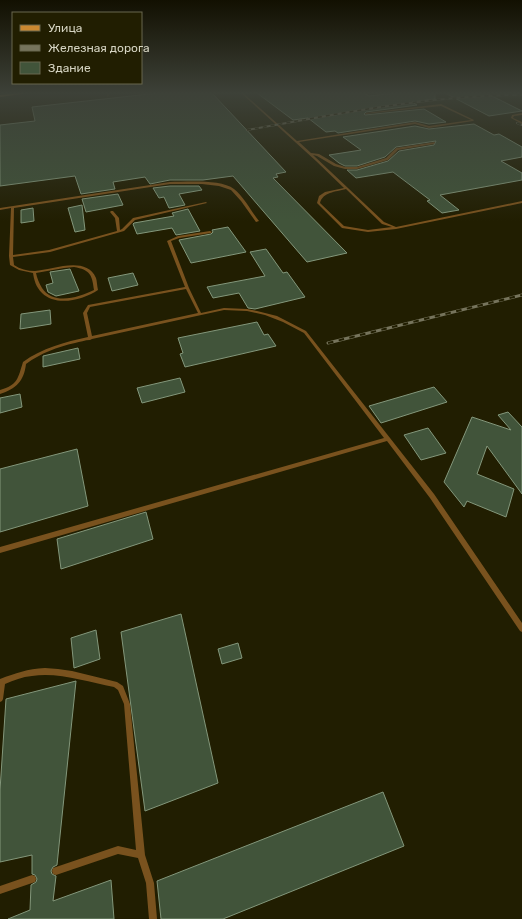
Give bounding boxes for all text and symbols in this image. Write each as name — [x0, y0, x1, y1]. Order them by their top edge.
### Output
legend — [12, 12, 142, 84]
text: Улица — [48, 21, 82, 35]
text: Железная дорога — [48, 41, 150, 55]
text: Здание — [48, 61, 91, 75]

